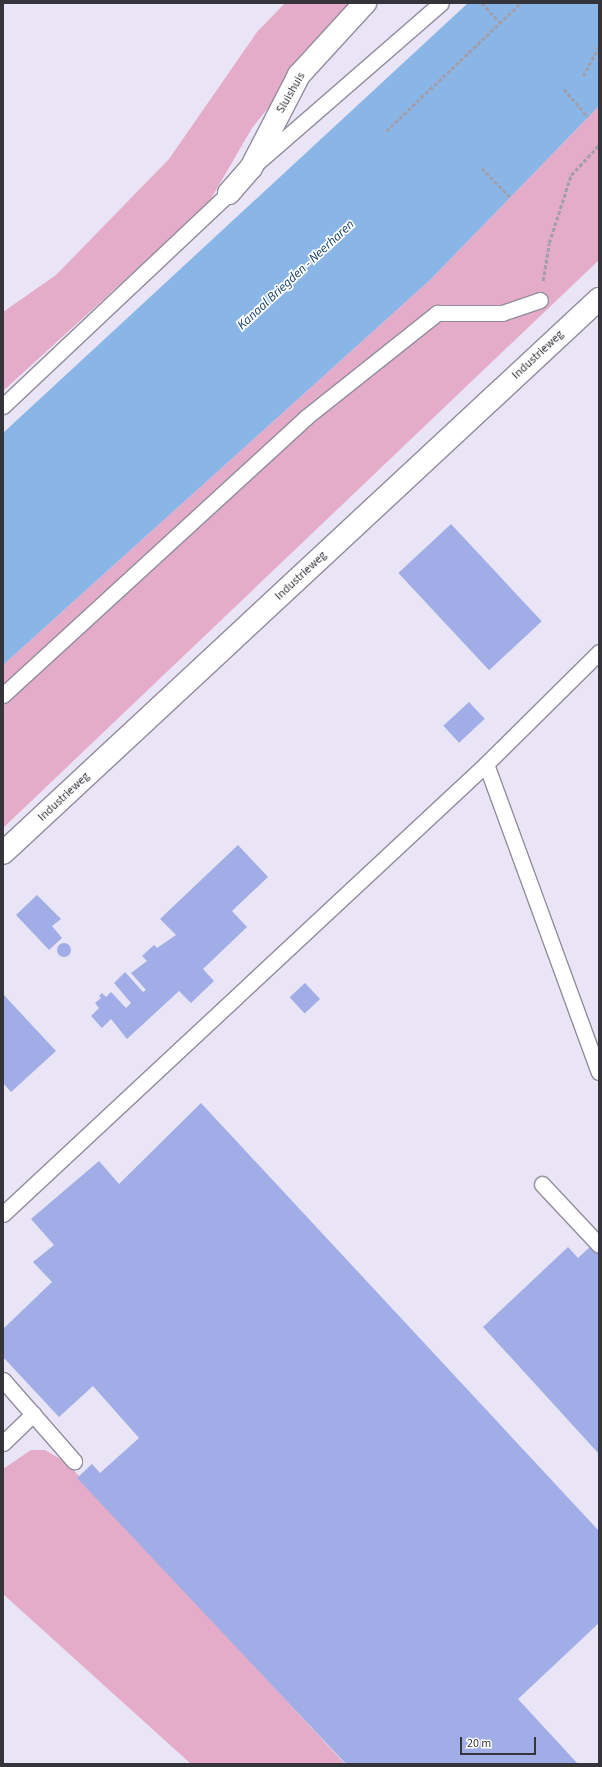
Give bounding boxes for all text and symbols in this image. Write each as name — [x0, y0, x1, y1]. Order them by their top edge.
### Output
street label: Sluishuis — [274, 70, 308, 116]
water label: Kanaal Briegden - Neerharen — [234, 217, 358, 333]
street label: Industrieweg — [509, 327, 567, 383]
street label: Industrieweg — [272, 548, 330, 604]
street label: Industrieweg — [35, 769, 93, 825]
scale bar — [462, 1729, 538, 1755]
text: 20 m — [467, 1735, 491, 1752]

